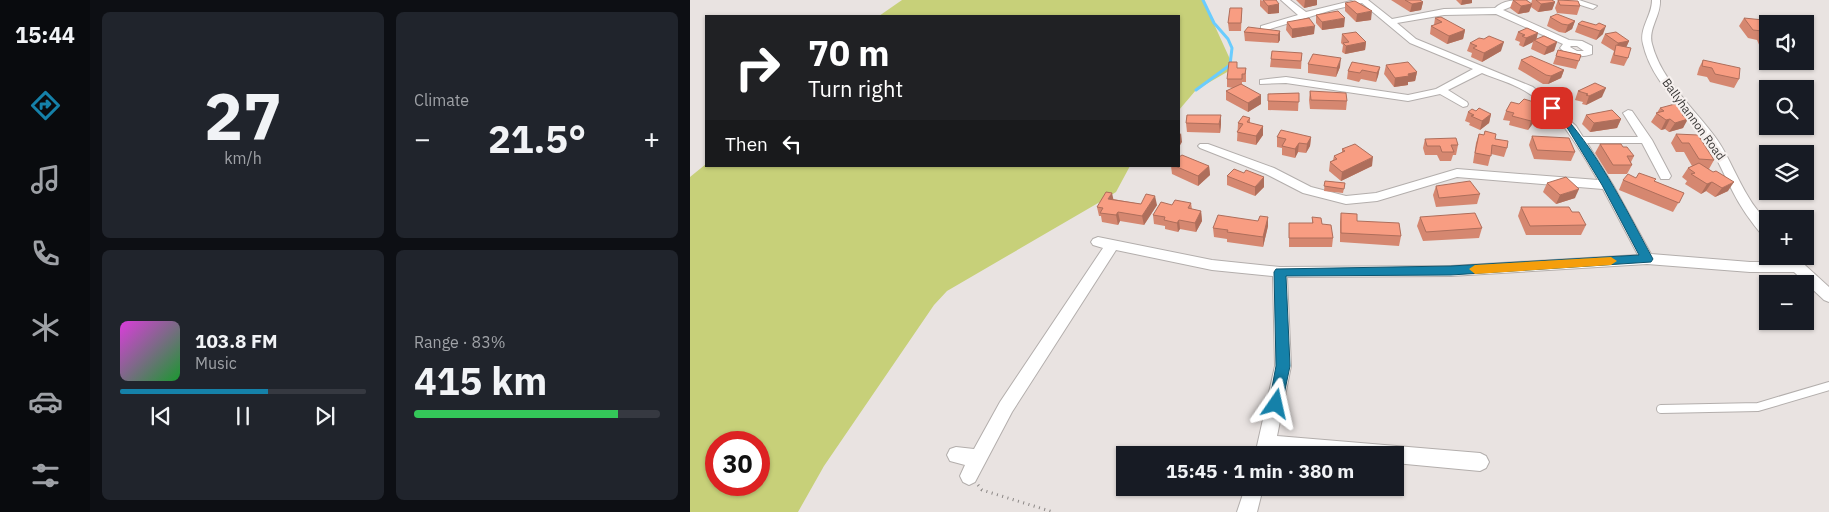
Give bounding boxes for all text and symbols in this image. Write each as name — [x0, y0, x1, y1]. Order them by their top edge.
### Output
map controls — [1759, 15, 1814, 330]
button: sound — [1759, 15, 1814, 70]
text: 15:44 — [15, 20, 75, 49]
text: 70 m — [808, 30, 890, 76]
icon: right — [725, 35, 790, 100]
text: 27 — [204, 73, 282, 158]
text: Turn right — [808, 74, 903, 103]
street label: Ballyhannon Road — [1659, 75, 1729, 163]
button: search — [1759, 80, 1814, 135]
pin — [1531, 87, 1573, 129]
icon: directions — [28, 88, 63, 123]
text: Climate — [414, 90, 469, 110]
icon: arrive — [1538, 94, 1566, 122]
text: 21.5° — [488, 114, 586, 163]
text: − — [414, 120, 431, 157]
text: + — [643, 120, 660, 157]
icon: left — [778, 130, 806, 158]
text: Then — [725, 132, 768, 156]
button: layers — [1759, 145, 1814, 200]
text: km/h — [224, 148, 262, 168]
icon: music — [28, 162, 63, 197]
button: + — [1759, 210, 1814, 265]
icon: phone — [28, 236, 63, 271]
button: − — [1759, 275, 1814, 330]
icon: climate — [28, 310, 63, 345]
text: 103.8 FM — [195, 329, 278, 353]
text: Range · 83% — [414, 332, 506, 352]
text: Music — [195, 353, 237, 373]
text: 415 km — [414, 356, 547, 405]
position arrow — [1249, 377, 1301, 429]
icon: car — [28, 384, 63, 419]
icon: previous — [147, 402, 175, 430]
icon: pause — [229, 402, 257, 430]
icon: next — [311, 402, 339, 430]
speed limit sign: 30 — [705, 431, 770, 496]
icon: filters — [28, 458, 63, 493]
text: 15:45 · 1 min · 380 m — [1166, 459, 1354, 483]

